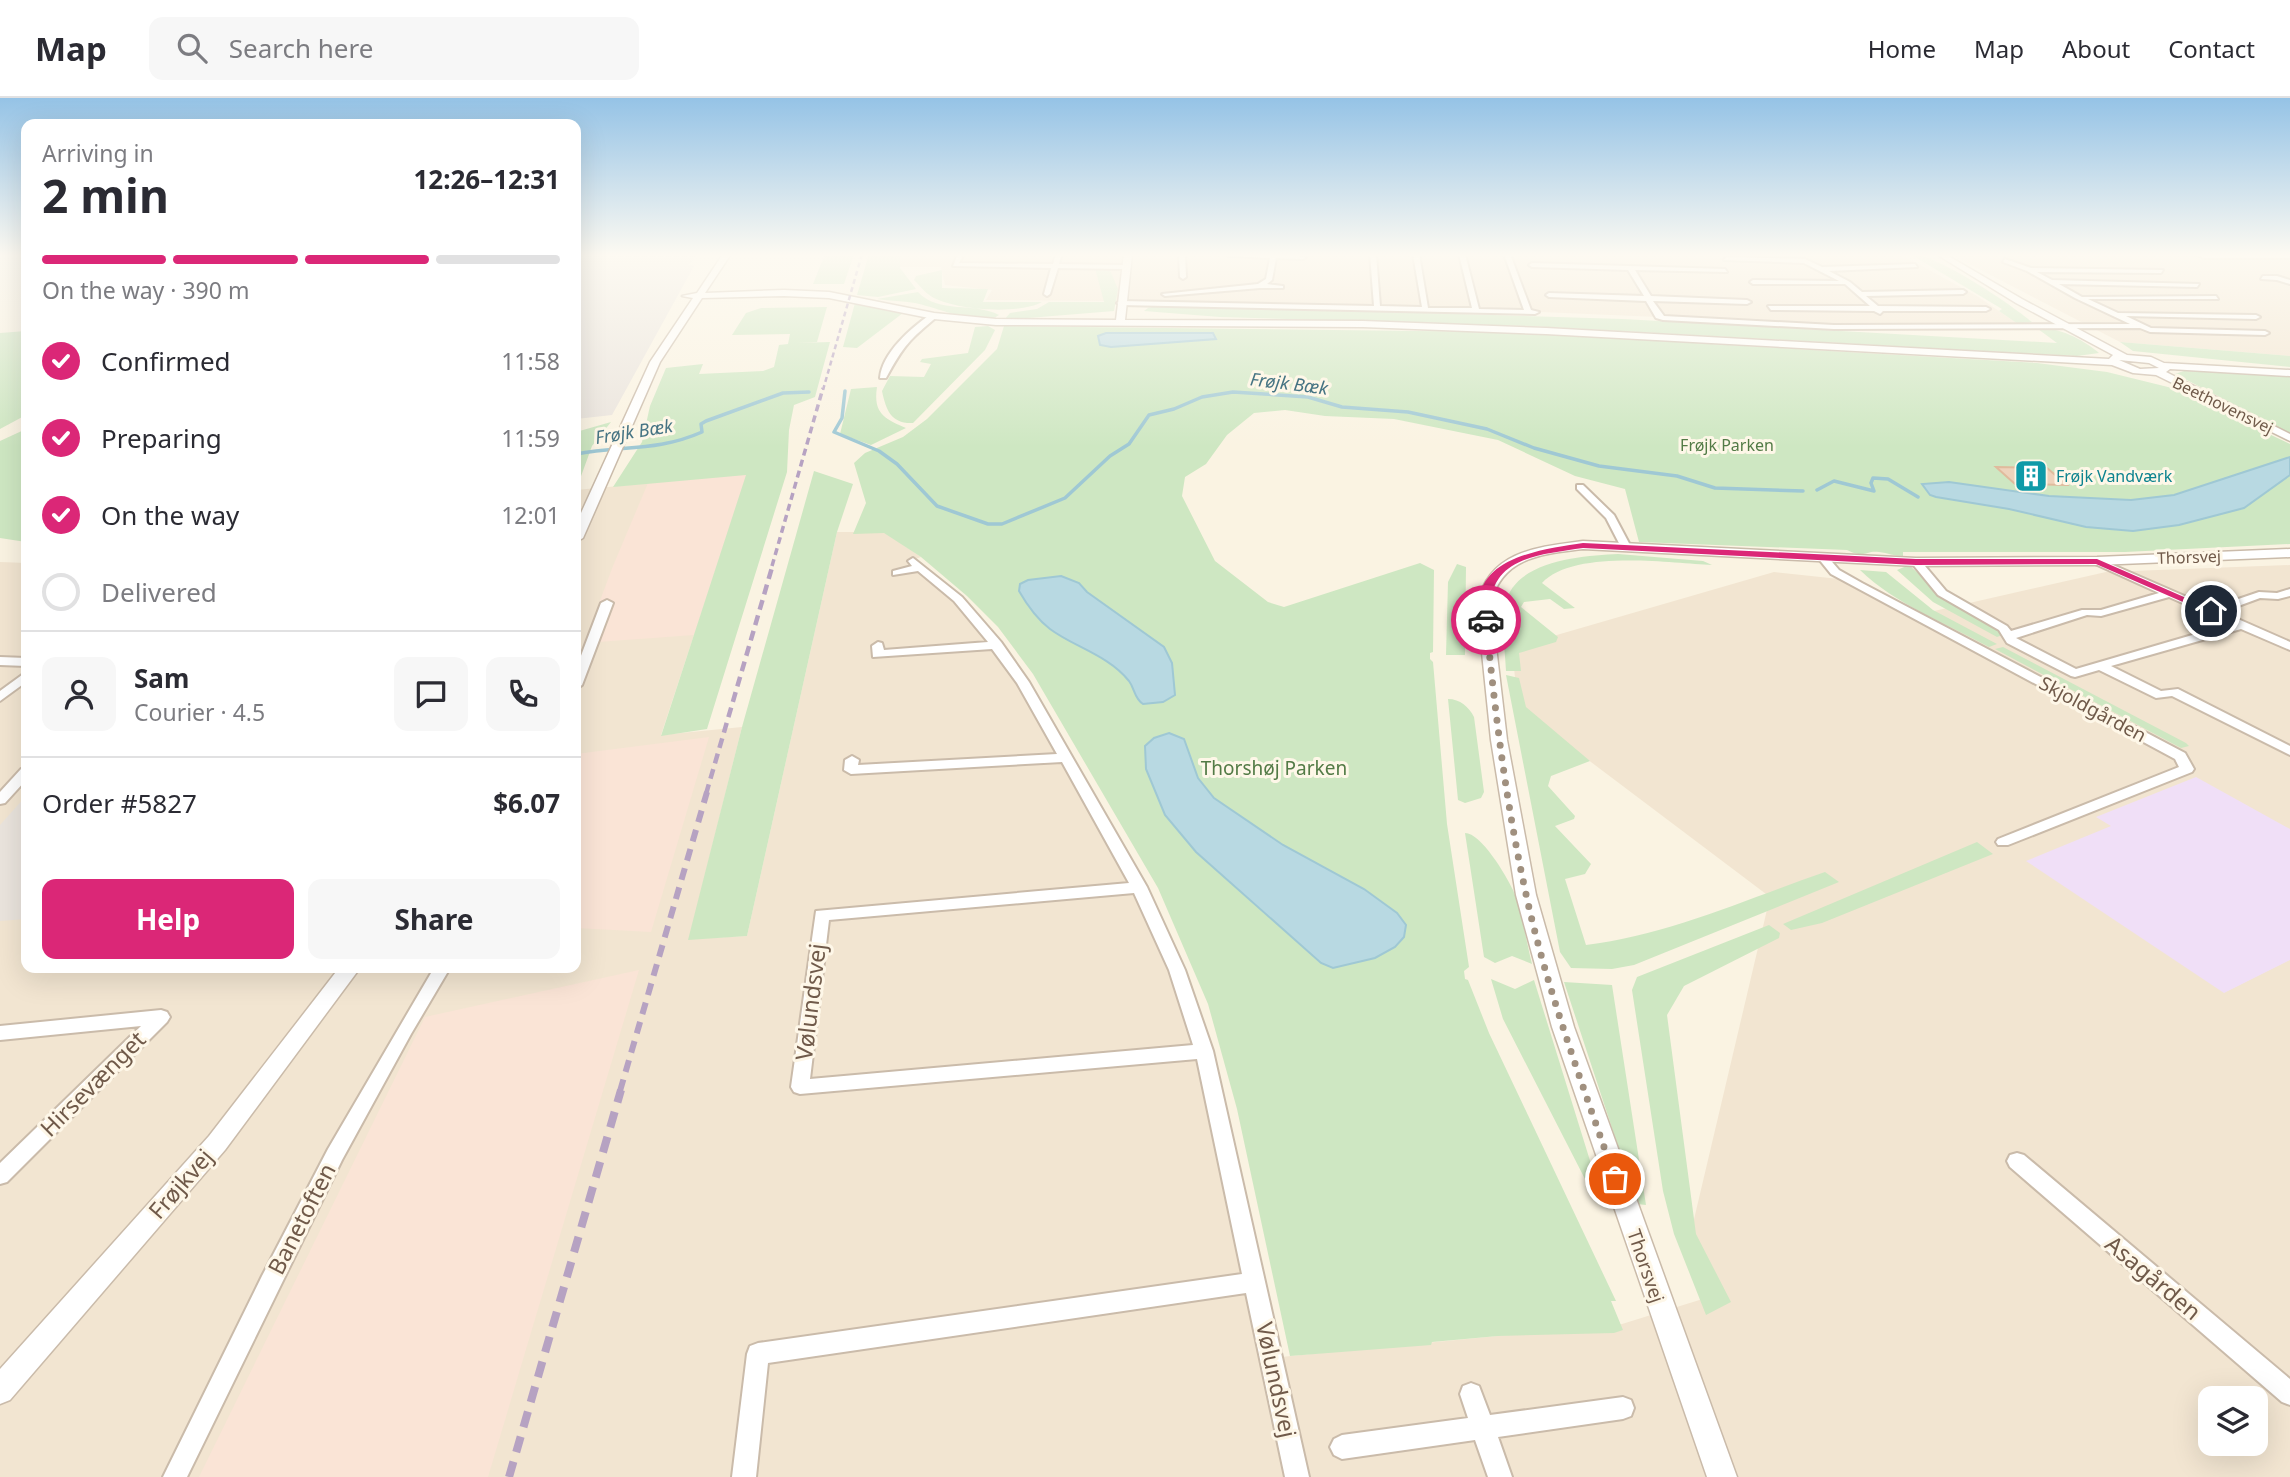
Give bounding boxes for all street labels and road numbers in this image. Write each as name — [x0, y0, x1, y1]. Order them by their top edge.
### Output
street label: Beethovensvej — [2169, 371, 2277, 439]
street label: Thorsvej — [2157, 545, 2221, 569]
street label: Skjoldgården — [2035, 670, 2151, 748]
street label: Vølundsvej — [787, 942, 833, 1062]
street label: Hirsevænget — [32, 1023, 152, 1143]
street label: Frøjkvej — [141, 1141, 220, 1225]
street label: Banetoften — [259, 1158, 343, 1280]
street label: Thorsvej — [1621, 1226, 1671, 1306]
street label: Asagården — [2099, 1228, 2208, 1327]
street label: Vølundsvej — [1249, 1319, 1305, 1441]

